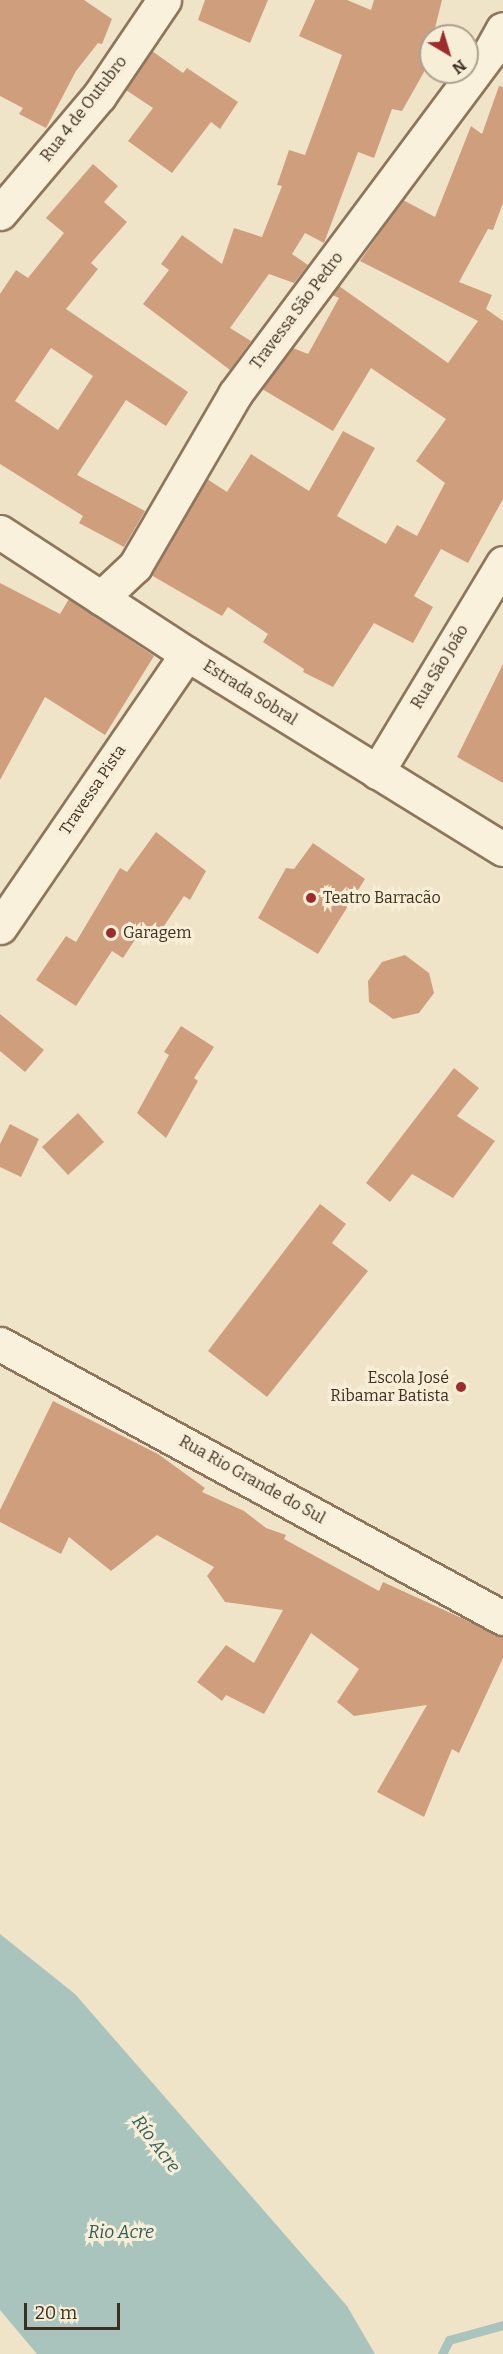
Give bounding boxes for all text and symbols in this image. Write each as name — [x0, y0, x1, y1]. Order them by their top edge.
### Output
north arrow — [419, 24, 479, 84]
street label: Rua 4 de Outubro — [37, 52, 131, 166]
text: N — [448, 56, 470, 78]
street label: Travessa São Pedro — [247, 249, 347, 373]
street label: Rua São João — [407, 621, 473, 713]
street label: Estrada Sobral — [199, 656, 301, 730]
street label: Travessa Pista — [56, 741, 130, 839]
place label: Teatro Barracão — [323, 888, 441, 908]
marker: Teatro Barracão — [304, 891, 318, 905]
place label: Garagem — [123, 923, 191, 943]
marker: Garagem — [104, 926, 118, 940]
place label: Escola José Ribamar Batista — [330, 1368, 449, 1406]
marker: Escola José Ribamar Batista — [454, 1380, 468, 1394]
street label: Rua Rio Grande do Sul — [176, 1432, 328, 1528]
water label: Río Acre — [127, 2111, 185, 2177]
water label: Rio Acre — [88, 2221, 154, 2243]
scale bar — [27, 2291, 123, 2329]
text: 20 m — [35, 2302, 77, 2324]

